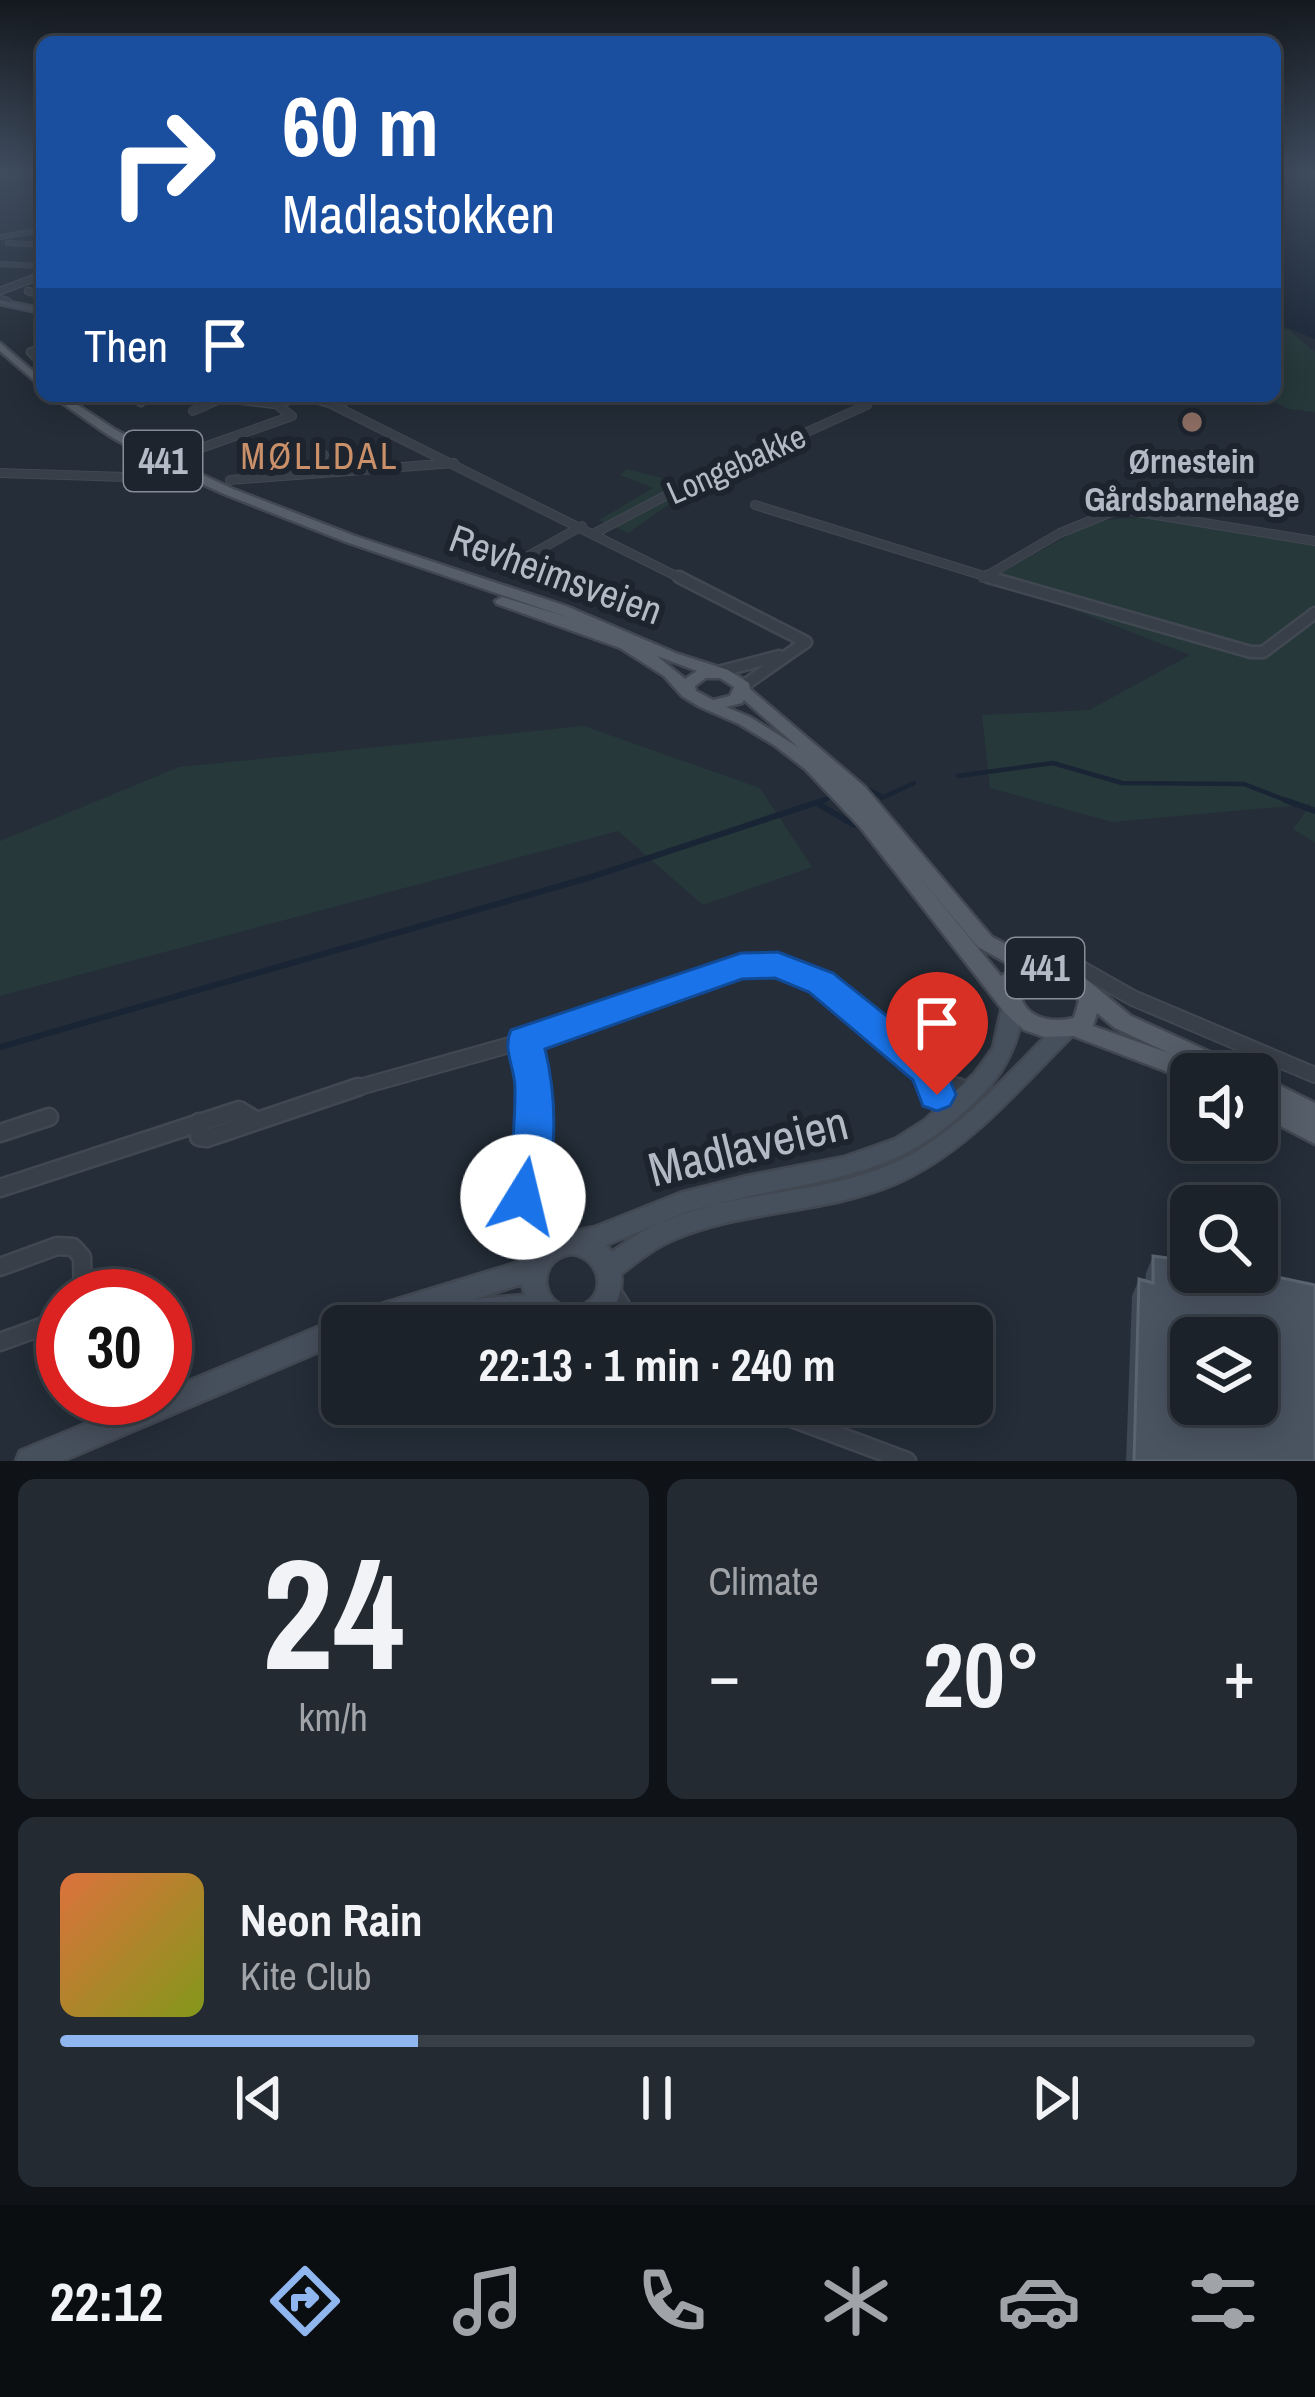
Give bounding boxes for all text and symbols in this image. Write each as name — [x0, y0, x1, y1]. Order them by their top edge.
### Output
text: 60 m — [282, 69, 439, 182]
icon: right — [84, 84, 240, 240]
text: Madlastokken — [282, 177, 555, 250]
icon: arrive — [192, 312, 258, 378]
text: Then — [84, 315, 168, 376]
marker: Ørnestein Gårdsbarnehage — [1179, 409, 1205, 435]
street label: Longebakke — [660, 414, 812, 514]
road number: 441 — [124, 431, 202, 491]
district label: MØLLDAL — [241, 432, 399, 480]
place label: Ørnestein Gårdsbarnehage — [1084, 439, 1300, 521]
street label: Revheimsveien — [443, 512, 669, 636]
road number: 441 — [1006, 938, 1084, 998]
pin — [886, 972, 988, 1095]
icon: arrive — [904, 990, 970, 1056]
map controls — [1170, 1053, 1278, 1425]
button: sound — [1170, 1053, 1278, 1161]
street label: Madlaveien — [641, 1089, 854, 1202]
position arrow — [460, 1134, 586, 1260]
button: search — [1170, 1185, 1278, 1293]
speed limit sign: 30 — [36, 1269, 192, 1425]
button: layers — [1170, 1317, 1278, 1425]
text: 22:13 · 1 min · 240 m — [479, 1334, 835, 1395]
text: 24 — [262, 1508, 404, 1718]
text: Climate — [709, 1555, 819, 1607]
text: 20° — [923, 1614, 1041, 1735]
text: − — [709, 1630, 740, 1719]
text: + — [1223, 1630, 1255, 1719]
text: km/h — [299, 1691, 368, 1743]
text: Neon Rain — [240, 1889, 422, 1950]
text: Kite Club — [240, 1950, 372, 2002]
icon: previous — [226, 2065, 292, 2131]
icon: pause — [624, 2065, 690, 2131]
icon: next — [1023, 2065, 1089, 2131]
icon: directions — [263, 2259, 347, 2343]
icon: music — [446, 2259, 530, 2343]
icon: phone — [630, 2259, 714, 2343]
icon: climate — [814, 2259, 898, 2343]
icon: car — [997, 2259, 1081, 2343]
icon: filters — [1181, 2259, 1265, 2343]
text: 22:12 — [50, 2265, 163, 2338]

